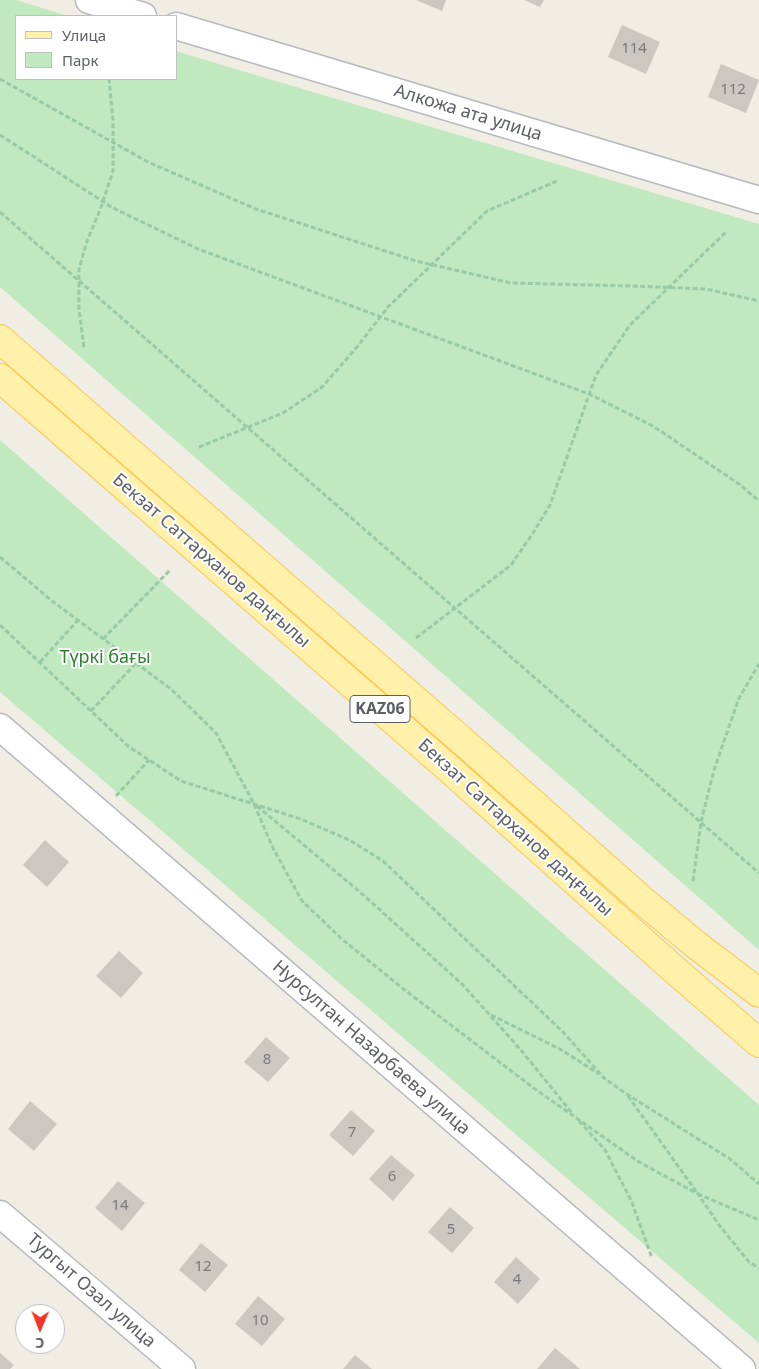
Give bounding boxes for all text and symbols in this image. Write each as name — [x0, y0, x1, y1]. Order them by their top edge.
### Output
legend — [15, 15, 178, 80]
text: Улица — [62, 25, 106, 45]
house number: 114 — [621, 40, 647, 58]
text: Парк — [62, 50, 98, 70]
street label: Алкожа ата улица — [391, 80, 545, 146]
house number: 112 — [720, 81, 746, 99]
street label: Бекзат Саттарханов даңғылы — [108, 469, 314, 653]
park label: Түркі бағы — [59, 647, 151, 669]
road number: KАZ06 — [350, 696, 410, 722]
street label: Бекзат Саттарханов даңғылы — [413, 735, 617, 921]
street label: Нурсултан Назарбаева улица — [268, 956, 474, 1140]
house number: 8 — [263, 1051, 271, 1069]
house number: 7 — [348, 1124, 356, 1142]
house number: 6 — [388, 1168, 396, 1186]
house number: 14 — [111, 1197, 129, 1215]
house number: 5 — [447, 1221, 455, 1239]
street label: Тургыт Озал улица — [22, 1229, 160, 1353]
house number: 12 — [194, 1258, 212, 1276]
house number: 4 — [513, 1271, 521, 1289]
north arrow — [15, 1304, 65, 1354]
house number: 10 — [251, 1312, 269, 1330]
text: С — [35, 1334, 44, 1353]

